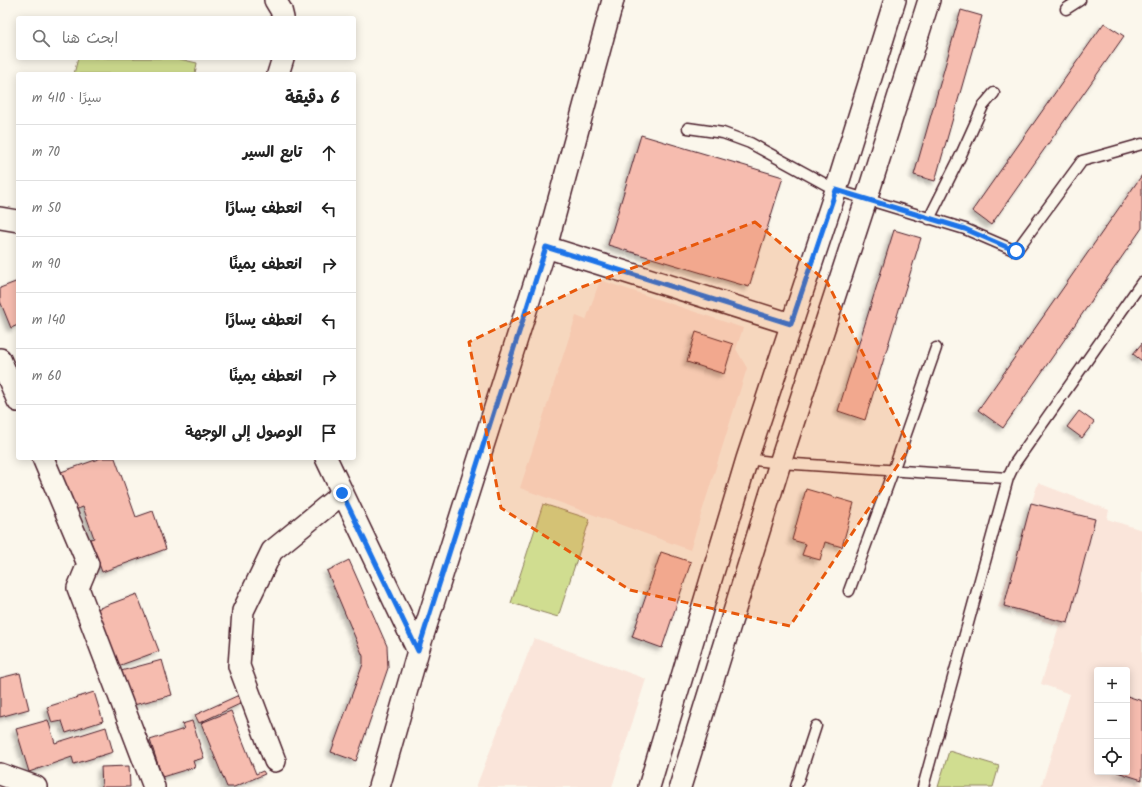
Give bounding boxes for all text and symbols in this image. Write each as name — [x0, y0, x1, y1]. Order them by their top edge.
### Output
search box — [16, 16, 356, 60]
icon: search — [30, 27, 52, 49]
text: ابحث هنا — [62, 27, 118, 51]
text: 6 دقيقة — [285, 85, 340, 112]
text: سيرًا · 410 m — [32, 88, 101, 109]
text: تابع السير — [243, 141, 302, 165]
text: 70 m — [32, 142, 60, 163]
icon: ahead — [318, 142, 340, 164]
text: انعطف يسارًا — [225, 197, 302, 221]
text: 50 m — [32, 198, 61, 219]
icon: left — [318, 198, 340, 220]
route start — [1007, 242, 1025, 260]
text: انعطف يمينًا — [229, 253, 302, 277]
text: 90 m — [32, 254, 60, 275]
icon: right — [318, 254, 340, 276]
text: انعطف يسارًا — [225, 309, 302, 333]
text: 140 m — [32, 310, 65, 331]
icon: left — [318, 310, 340, 332]
text: انعطف يمينًا — [229, 365, 302, 389]
text: 60 m — [32, 366, 61, 387]
icon: right — [318, 366, 340, 388]
text: الوصول إلى الوجهة — [185, 421, 302, 445]
icon: arrive — [318, 422, 340, 444]
route end — [333, 484, 351, 502]
map controls — [1094, 667, 1130, 775]
button: + — [1094, 667, 1130, 703]
button: − — [1094, 703, 1130, 739]
button: locate — [1094, 739, 1130, 775]

